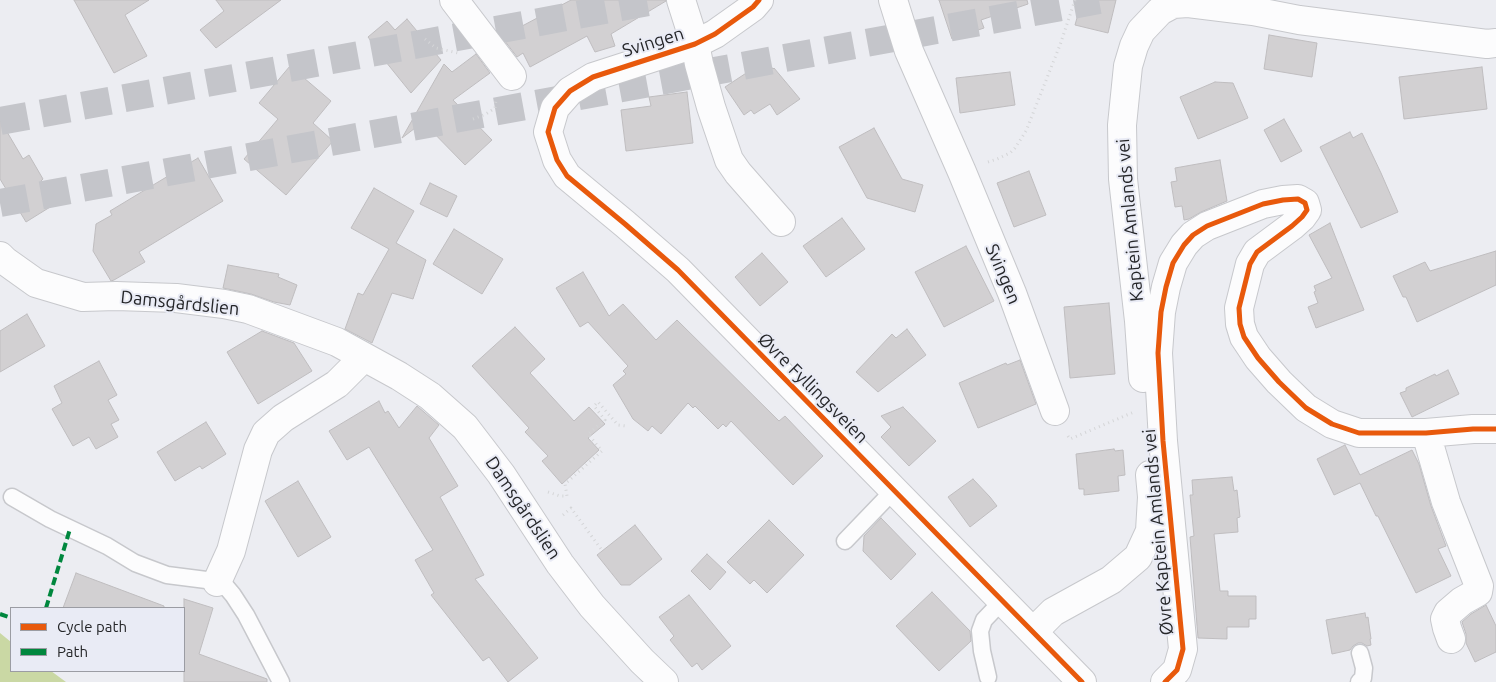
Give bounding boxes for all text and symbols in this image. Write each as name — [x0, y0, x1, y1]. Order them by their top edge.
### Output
street label: Svingen — [620, 22, 686, 62]
street label: Kaptein Amlands vei — [1112, 138, 1148, 302]
street label: Svingen — [981, 241, 1025, 307]
street label: Damsgårdslien — [120, 286, 240, 320]
street label: Øvre Fyllingsveien — [753, 328, 873, 448]
street label: Øvre Kaptein Amlands vei — [1138, 428, 1178, 636]
street label: Damsgårdslien — [481, 452, 565, 564]
legend — [10, 607, 185, 672]
text: Cycle path — [57, 618, 127, 635]
text: Path — [57, 643, 88, 660]

